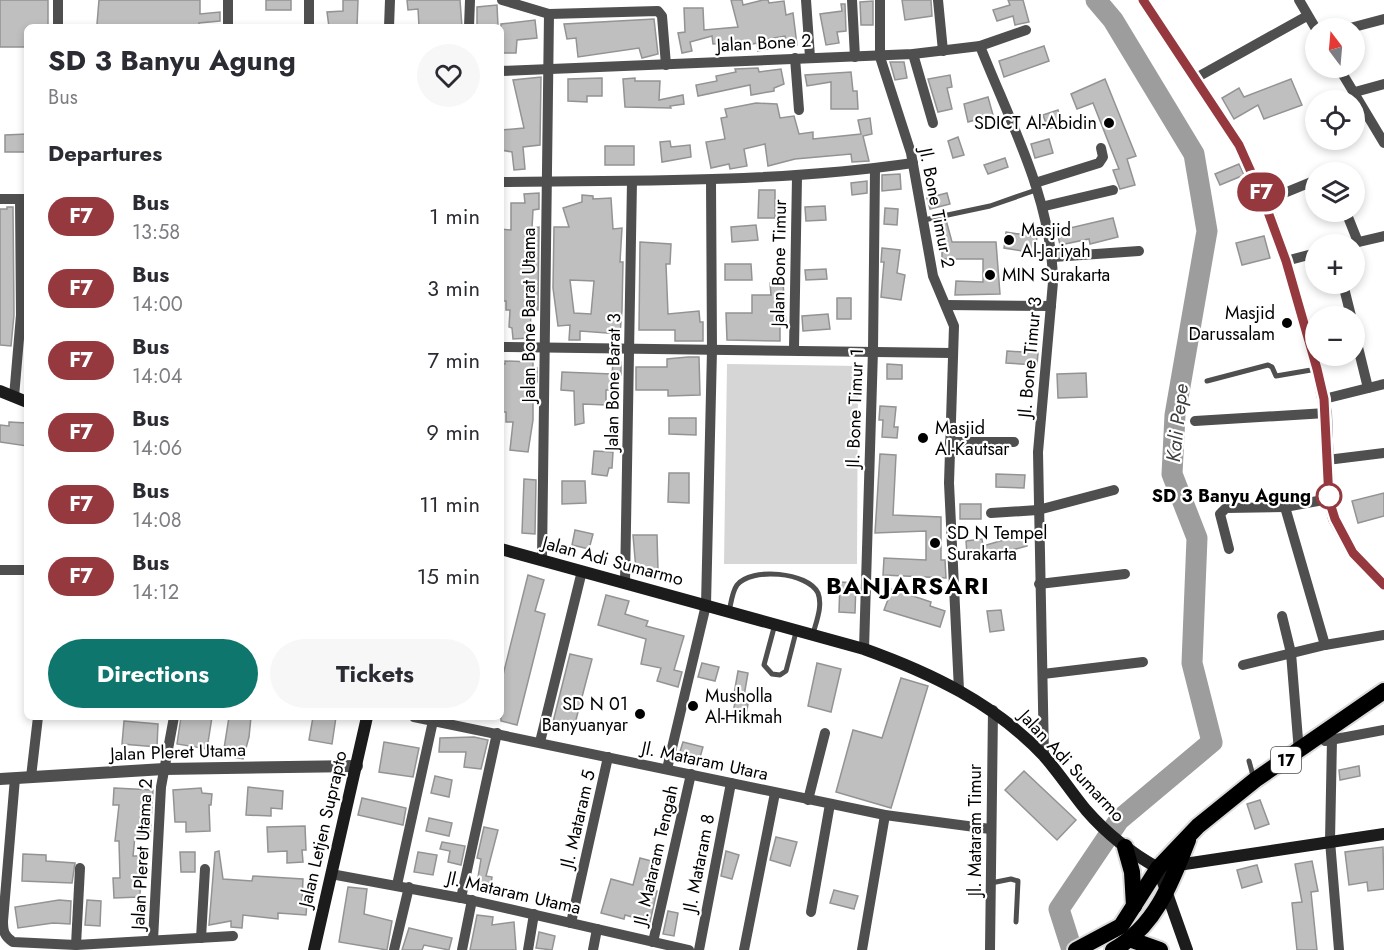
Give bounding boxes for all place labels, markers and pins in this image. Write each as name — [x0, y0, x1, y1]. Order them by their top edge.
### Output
place label: SDICT Al-Abidin — [974, 110, 1097, 136]
marker: SDICT Al-Abidin — [1102, 116, 1116, 130]
place label: Masjid Al-Jariyah — [1021, 217, 1091, 264]
marker: Masjid Al-Jariyah — [1002, 233, 1016, 247]
place label: MIN Surakarta — [1002, 262, 1110, 288]
marker: MIN Surakarta — [983, 268, 997, 282]
place label: Masjid Darussalam — [1188, 300, 1275, 347]
marker: Masjid Darussalam — [1280, 316, 1294, 330]
place label: Masjid Al-Kautsar — [935, 415, 1010, 462]
marker: Masjid Al-Kautsar — [916, 431, 930, 445]
place label: SD 3 Banyu Agung — [1152, 483, 1311, 509]
marker: SD 3 Banyu Agung — [1316, 483, 1342, 509]
place label: SD N Tempel Surakarta — [947, 520, 1047, 567]
marker: SD N Tempel Surakarta — [928, 536, 942, 550]
place label: Musholla Al-Hikmah — [705, 683, 782, 730]
place label: SD N 01 Banyuanyar — [542, 691, 629, 738]
marker: Musholla Al-Hikmah — [686, 699, 700, 713]
marker: SD N 01 Banyuanyar — [633, 707, 647, 721]

